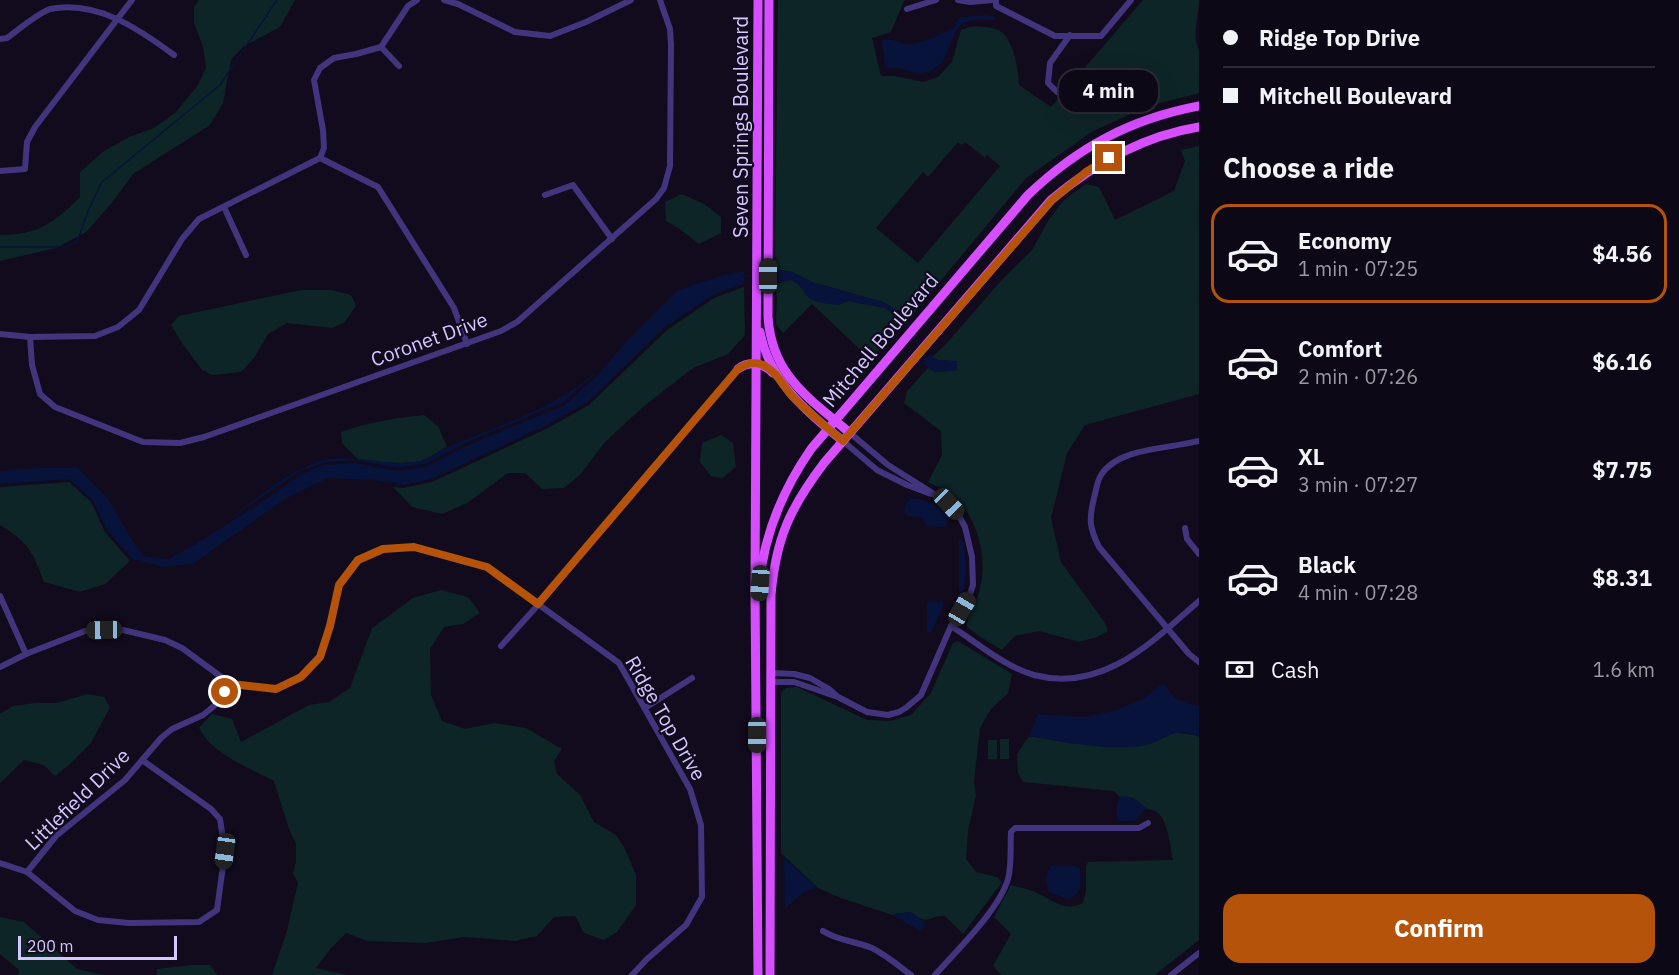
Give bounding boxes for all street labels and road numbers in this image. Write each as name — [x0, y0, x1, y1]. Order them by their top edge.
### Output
street label: Seven Springs Boulevard — [727, 16, 754, 238]
street label: Mitchell Boulevard — [816, 267, 944, 413]
street label: Coronet Drive — [367, 305, 491, 373]
street label: Ridge Top Drive — [619, 651, 713, 785]
street label: Littlefield Drive — [19, 742, 135, 856]

